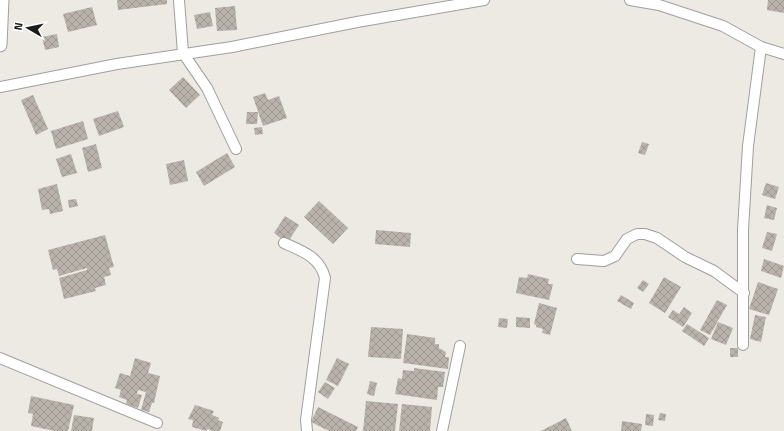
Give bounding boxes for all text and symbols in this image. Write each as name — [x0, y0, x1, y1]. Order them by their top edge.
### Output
north arrow — [8, 8, 48, 48]
text: N — [10, 21, 27, 31]

